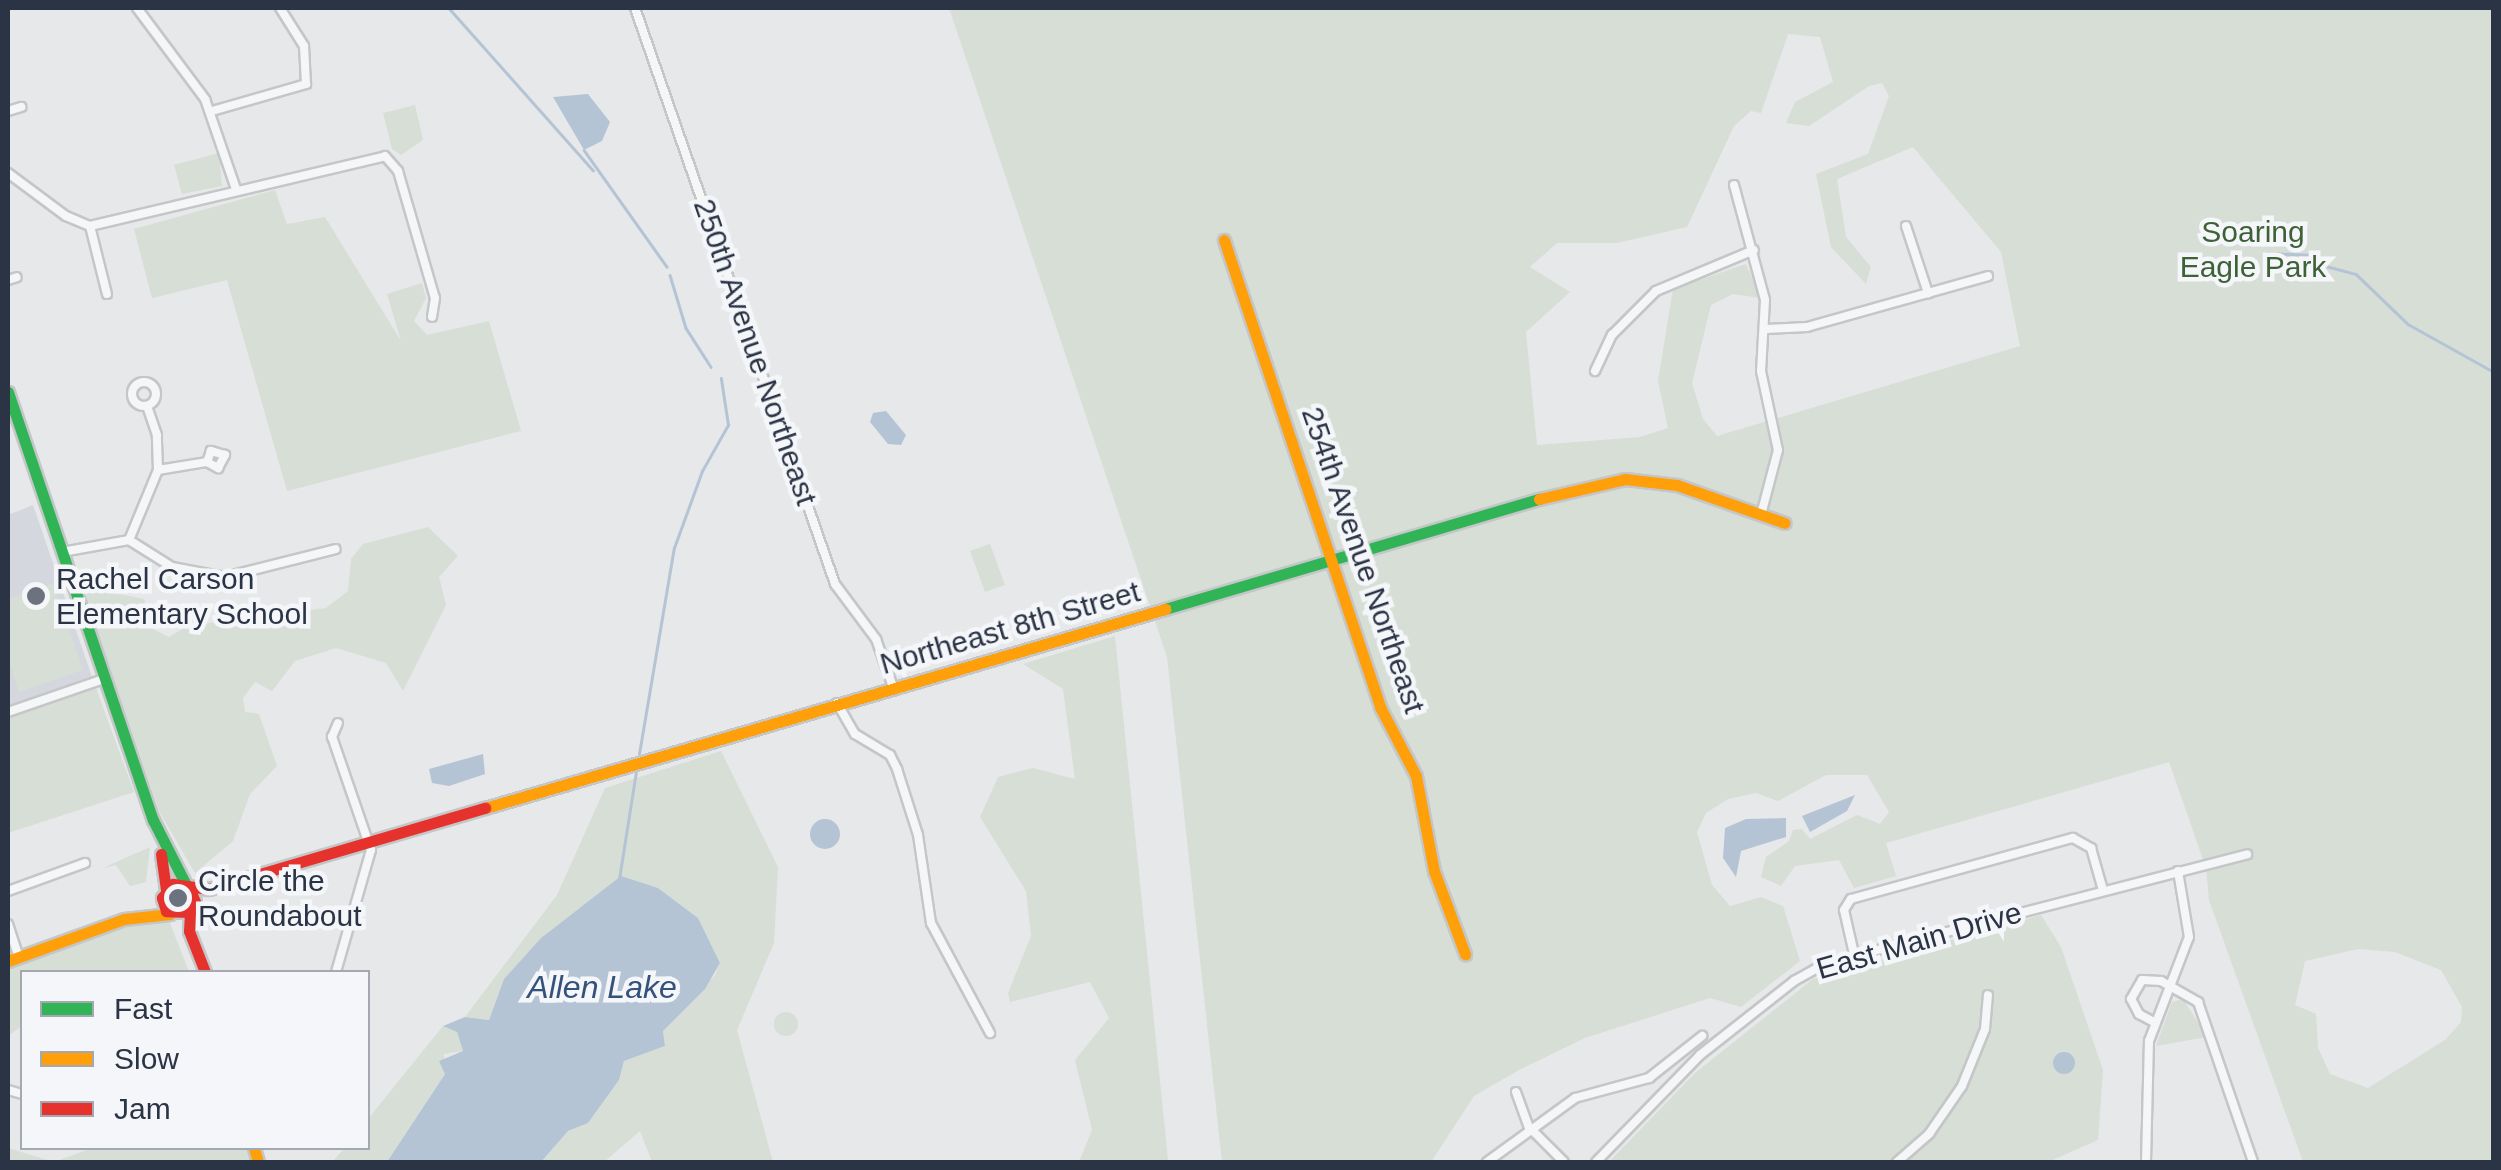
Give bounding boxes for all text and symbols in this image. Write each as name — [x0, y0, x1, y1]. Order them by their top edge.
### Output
street label: 250th Avenue Northeast — [685, 193, 825, 511]
park label: Soaring Eagle Park — [2180, 214, 2326, 284]
street label: 254th Avenue Northeast — [1293, 401, 1433, 719]
place label: Rachel Carson Elementary School — [56, 561, 308, 632]
street label: Northeast 8th Street — [876, 574, 1144, 682]
marker: Rachel Carson Elementary School — [25, 585, 47, 607]
place label: Circle the Roundabout — [198, 863, 361, 934]
marker: Circle the Roundabout — [167, 887, 189, 909]
street label: East Main Drive — [1812, 895, 2026, 987]
water label: Allen Lake — [527, 968, 677, 1006]
legend — [20, 970, 370, 1150]
text: Fast — [114, 992, 172, 1025]
text: Slow — [114, 1042, 179, 1075]
text: Jam — [114, 1092, 171, 1125]

